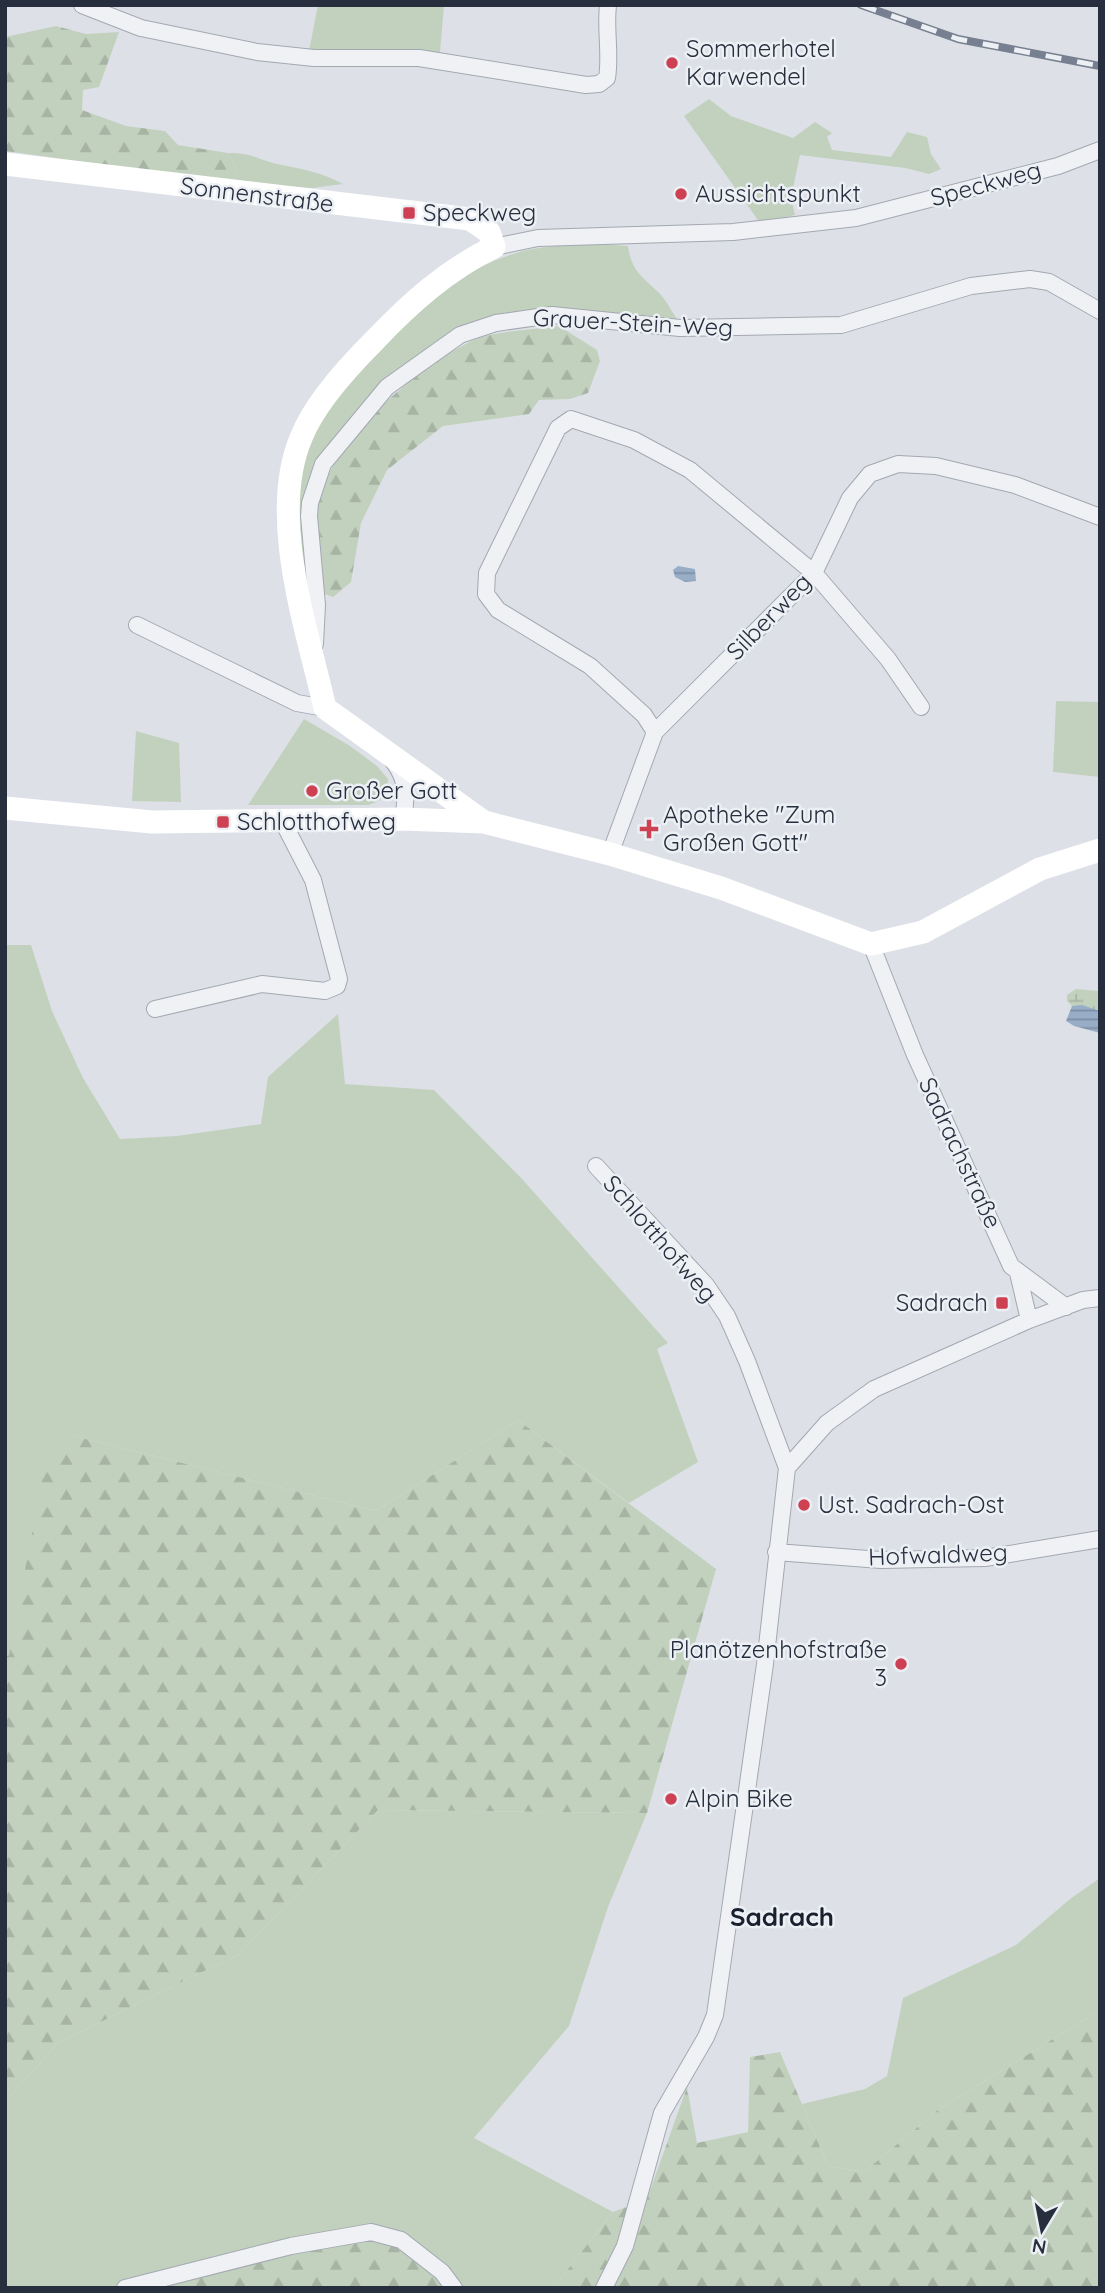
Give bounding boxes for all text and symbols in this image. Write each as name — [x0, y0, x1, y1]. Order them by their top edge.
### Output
place label: Sommerhotel Karwendel — [686, 33, 836, 91]
marker: Sommerhotel Karwendel — [664, 55, 680, 71]
street label: Speckweg — [927, 154, 1044, 212]
street label: Sonnenstraße — [179, 170, 335, 218]
place label: Aussichtspunkt — [695, 178, 861, 208]
marker: Aussichtspunkt — [673, 186, 689, 202]
place label: Speckweg — [423, 197, 536, 227]
marker: Speckweg — [401, 205, 417, 221]
street label: Grauer-Stein-Weg — [532, 302, 734, 342]
street label: Silberweg — [720, 567, 817, 666]
place label: Großer Gott — [326, 775, 457, 805]
marker: Großer Gott — [304, 783, 320, 799]
place label: Apotheke "Zum Großen Gott" — [663, 799, 835, 857]
place label: Schlotthofweg — [237, 806, 396, 836]
marker: Schlotthofweg — [215, 814, 231, 830]
marker: Apotheke "Zum Großen Gott" — [641, 821, 657, 837]
street label: Sadrachstraße — [913, 1072, 1009, 1233]
street label: Schlotthofweg — [597, 1169, 724, 1308]
place label: Sadrach — [896, 1287, 988, 1317]
marker: Sadrach — [994, 1295, 1010, 1311]
place label: Ust. Sadrach-Ost — [818, 1489, 1005, 1519]
marker: Ust. Sadrach-Ost — [796, 1497, 812, 1513]
street label: Hofwaldweg — [868, 1537, 1008, 1571]
place label: Planötzenhofstraße 3 — [670, 1634, 887, 1692]
marker: Planötzenhofstraße 3 — [893, 1656, 909, 1672]
place label: Alpin Bike — [685, 1783, 793, 1813]
marker: Alpin Bike — [663, 1791, 679, 1807]
district label: Sadrach — [730, 1900, 834, 1933]
north arrow — [1007, 2195, 1077, 2265]
text: N — [1030, 2234, 1048, 2260]

